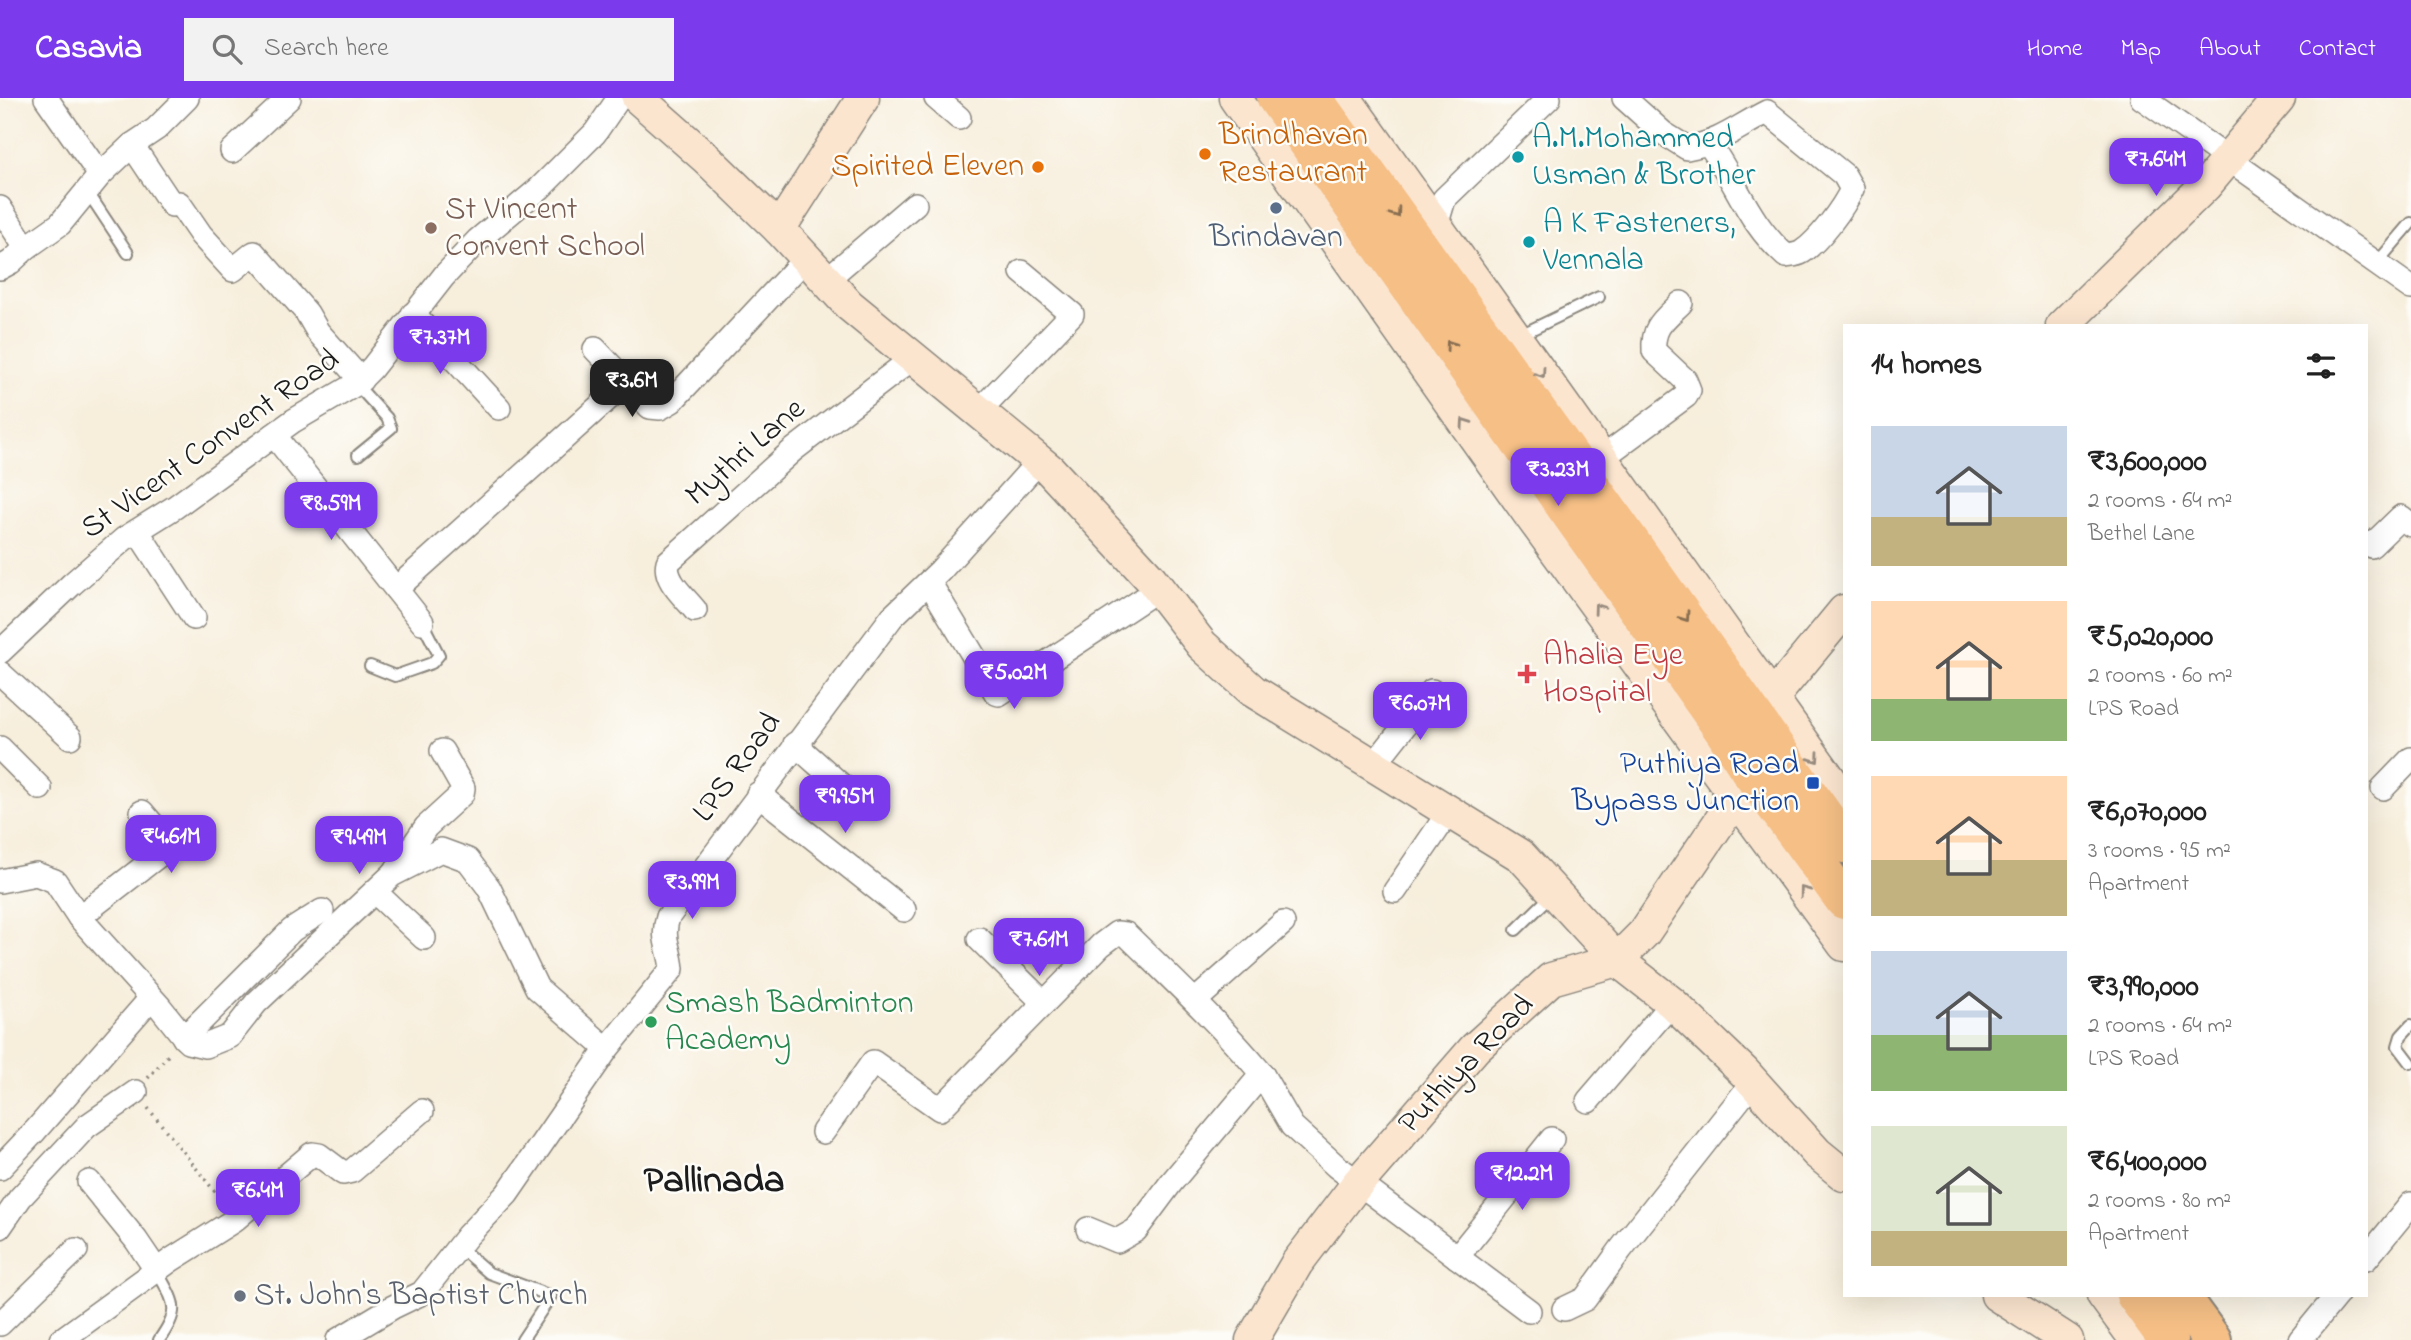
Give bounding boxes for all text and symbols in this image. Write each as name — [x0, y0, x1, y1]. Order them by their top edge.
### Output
search box — [184, 18, 674, 81]
text: Casavia — [35, 25, 142, 73]
icon: search — [208, 30, 246, 68]
text: Search here — [264, 30, 389, 68]
text: Home — [2027, 32, 2083, 67]
text: Map — [2121, 32, 2161, 67]
text: About — [2199, 32, 2261, 67]
text: Contact — [2299, 32, 2376, 67]
place label: Brindhavan Restaurant — [1218, 113, 1368, 197]
place label: A.M.Mohammed Usman & Brother — [1532, 116, 1755, 200]
pin: ₹7.64M — [2099, 139, 2213, 198]
place label: Spirited Eleven — [831, 144, 1024, 191]
text: ₹7.64M — [2125, 144, 2187, 177]
marker: Brindhavan Restaurant — [1197, 146, 1213, 162]
marker: A.M.Mohammed Usman & Brother — [1510, 149, 1526, 165]
marker: Spirited Eleven — [1030, 159, 1046, 175]
place label: St Vincent Convent School — [445, 187, 645, 271]
marker: Brindavan — [1268, 200, 1284, 216]
place label: A K Fasteners, Vennala — [1542, 201, 1735, 285]
one-way arrow — [1388, 205, 1400, 218]
place label: Brindavan — [1208, 215, 1343, 262]
marker: St Vincent Convent School — [423, 220, 439, 236]
marker: A K Fasteners, Vennala — [1521, 234, 1537, 250]
pin: ₹7.37M — [383, 316, 497, 376]
text: ₹7.37M — [410, 322, 470, 355]
street label: St Vicent Convent Road — [72, 338, 350, 552]
one-way arrow — [1446, 340, 1458, 353]
text: 14 homes — [1871, 344, 1982, 388]
icon: filters — [2302, 347, 2340, 385]
pin: ₹3.6M — [583, 360, 681, 419]
text: ₹3.6M — [606, 365, 658, 398]
one-way arrow — [1533, 365, 1545, 378]
street label: Mythri Lane — [675, 387, 817, 519]
one-way arrow — [1461, 418, 1473, 431]
text: ₹3,600,000 — [2088, 441, 2207, 485]
pin: ₹3.23M — [1501, 448, 1615, 508]
text: ₹3.23M — [1527, 454, 1589, 487]
icon: home — [1927, 454, 2011, 538]
pin: ₹8.59M — [274, 482, 388, 542]
text: 2 rooms · 64 m² — [2088, 485, 2232, 518]
text: ₹8.59M — [300, 488, 362, 521]
text: Bethel Lane — [2088, 518, 2195, 551]
one-way arrow — [1593, 603, 1606, 616]
one-way arrow — [1677, 609, 1689, 622]
text: ₹5,020,000 — [2088, 616, 2213, 660]
icon: home — [1927, 629, 2011, 713]
place label: Ahalia Eye Hospital — [1543, 633, 1684, 717]
pin: ₹5.02M — [957, 652, 1071, 711]
text: ₹5.02M — [981, 657, 1047, 690]
text: 2 rooms · 60 m² — [2088, 660, 2233, 693]
marker: Ahalia Eye Hospital — [1517, 664, 1537, 684]
pin: ₹6.07M — [1363, 682, 1477, 742]
text: ₹6.07M — [1389, 688, 1451, 721]
text: LPS Road — [2088, 693, 2179, 726]
street label: LPS Road — [682, 703, 794, 833]
place label: Puthiya Road Bypass Junction — [1571, 742, 1799, 826]
one-way arrow — [1807, 750, 1820, 763]
marker: Puthiya Road Bypass Junction — [1805, 775, 1821, 791]
pin: ₹9.95M — [788, 776, 902, 835]
text: ₹9.95M — [815, 781, 875, 814]
text: ₹6,070,000 — [2088, 791, 2207, 835]
icon: home — [1927, 804, 2011, 888]
pin: ₹4.61M — [114, 816, 228, 875]
pin: ₹9.49M — [302, 816, 416, 876]
text: ₹4.61M — [141, 821, 201, 854]
text: ₹9.49M — [331, 822, 387, 855]
text: 3 rooms · 95 m² — [2088, 835, 2231, 868]
pin: ₹3.99M — [635, 862, 749, 921]
text: ₹3.99M — [664, 867, 720, 900]
text: Apartment — [2088, 868, 2189, 901]
one-way arrow — [1800, 886, 1812, 898]
pin: ₹7.61M — [982, 918, 1096, 978]
text: ₹7.61M — [1009, 924, 1069, 957]
text: ₹3,990,000 — [2088, 966, 2199, 1010]
icon: home — [1927, 979, 2011, 1063]
place label: Smash Badminton Academy — [665, 981, 913, 1065]
street label: Puthiya Road — [1388, 984, 1546, 1146]
text: 2 rooms · 64 m² — [2088, 1010, 2232, 1043]
marker: Smash Badminton Academy — [643, 1014, 659, 1030]
text: LPS Road — [2088, 1043, 2179, 1076]
text: ₹6,400,000 — [2088, 1141, 2207, 1185]
pin: ₹12.2M — [1465, 1152, 1579, 1212]
district label: Pallinada — [644, 1154, 784, 1210]
icon: home — [1927, 1154, 2011, 1238]
text: ₹12.2M — [1491, 1158, 1553, 1191]
pin: ₹6.4M — [209, 1170, 307, 1229]
text: ₹6.4M — [232, 1175, 284, 1208]
text: 2 rooms · 80 m² — [2088, 1185, 2231, 1218]
text: Apartment — [2088, 1218, 2189, 1251]
place label: St. John's Baptist Church — [254, 1273, 588, 1320]
marker: St. John's Baptist Church — [232, 1288, 248, 1304]

